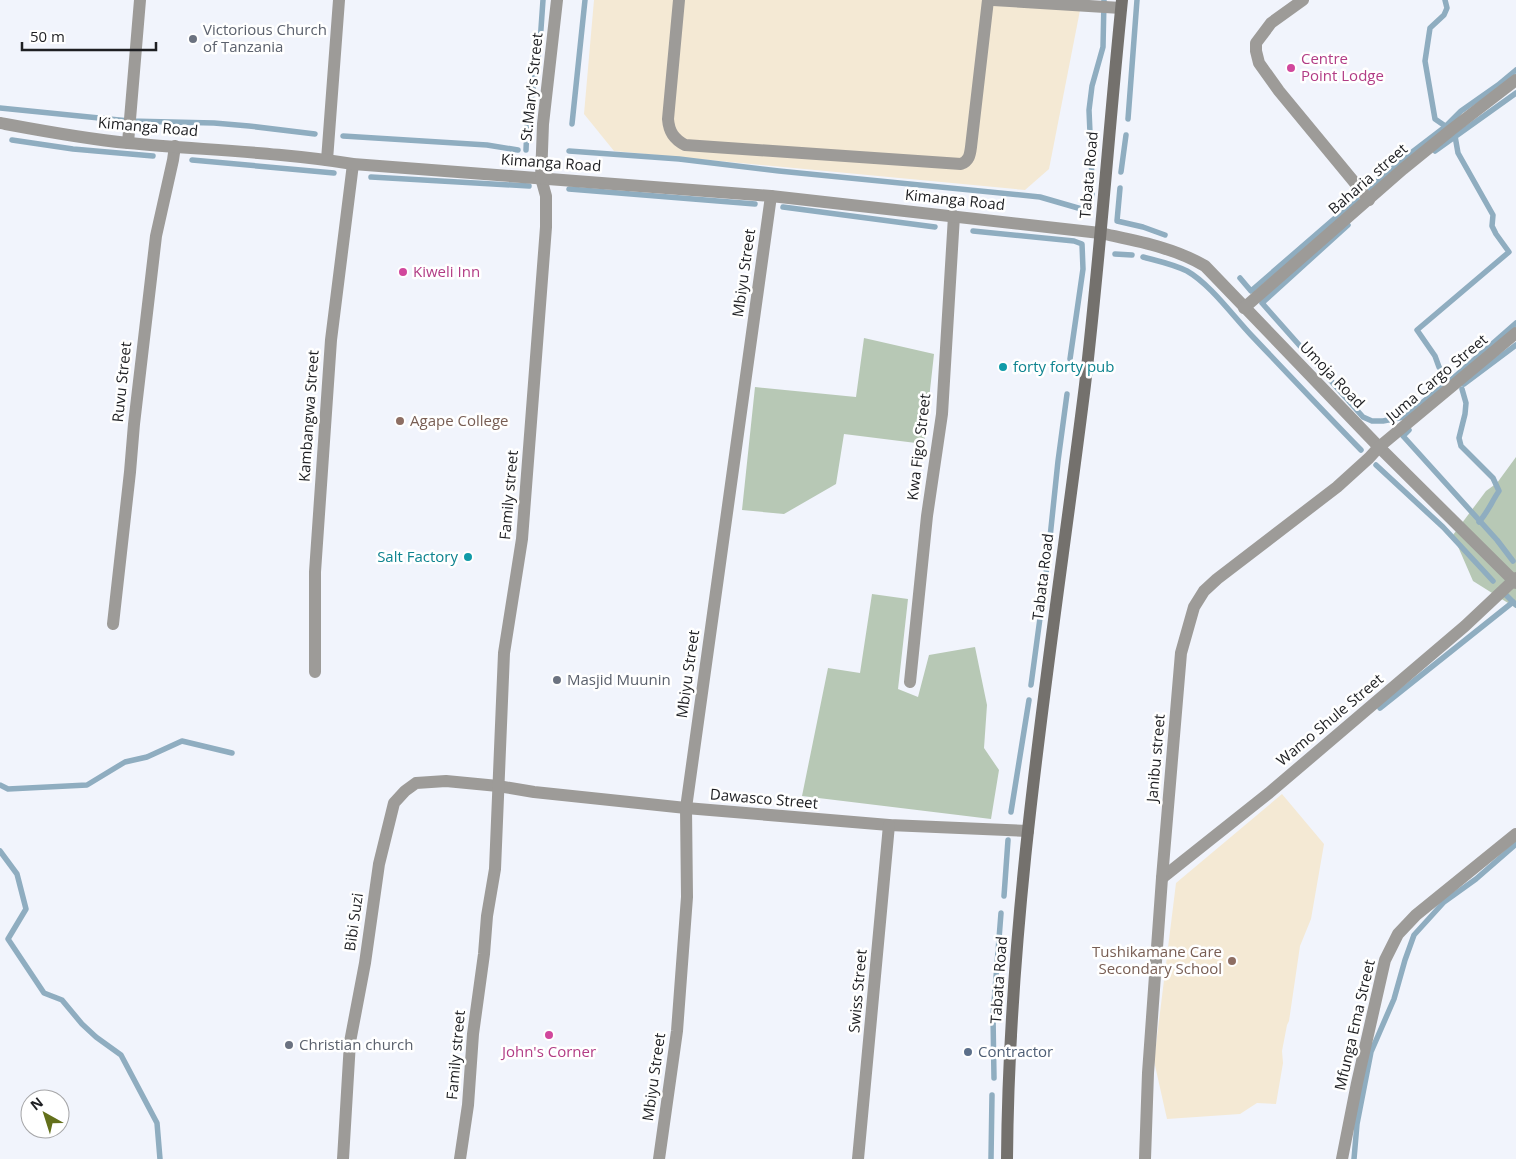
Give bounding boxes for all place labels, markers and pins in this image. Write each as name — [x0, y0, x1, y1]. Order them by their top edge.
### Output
place label: Victorious Church of Tanzania — [203, 19, 327, 56]
marker: Victorious Church of Tanzania — [187, 33, 199, 45]
place label: Centre Point Lodge — [1301, 48, 1384, 85]
marker: Centre Point Lodge — [1285, 62, 1297, 74]
place label: Kiweli Inn — [413, 261, 480, 281]
marker: Kiweli Inn — [397, 266, 409, 278]
place label: forty forty pub — [1013, 356, 1114, 376]
marker: forty forty pub — [997, 361, 1009, 373]
place label: Agape College — [410, 410, 509, 430]
marker: Agape College — [394, 415, 406, 427]
place label: Salt Factory — [377, 546, 458, 566]
marker: Salt Factory — [462, 551, 474, 563]
place label: Masjid Muunin — [567, 669, 671, 689]
marker: Masjid Muunin — [551, 674, 563, 686]
place label: Tushikamane Care Secondary School — [1092, 941, 1222, 978]
marker: Tushikamane Care Secondary School — [1226, 955, 1238, 967]
marker: John's Corner — [543, 1029, 555, 1041]
place label: Christian church — [299, 1034, 413, 1054]
marker: Christian church — [283, 1039, 295, 1051]
place label: John's Corner — [500, 1041, 596, 1061]
place label: Contractor — [978, 1041, 1053, 1061]
marker: Contractor — [962, 1046, 974, 1058]

